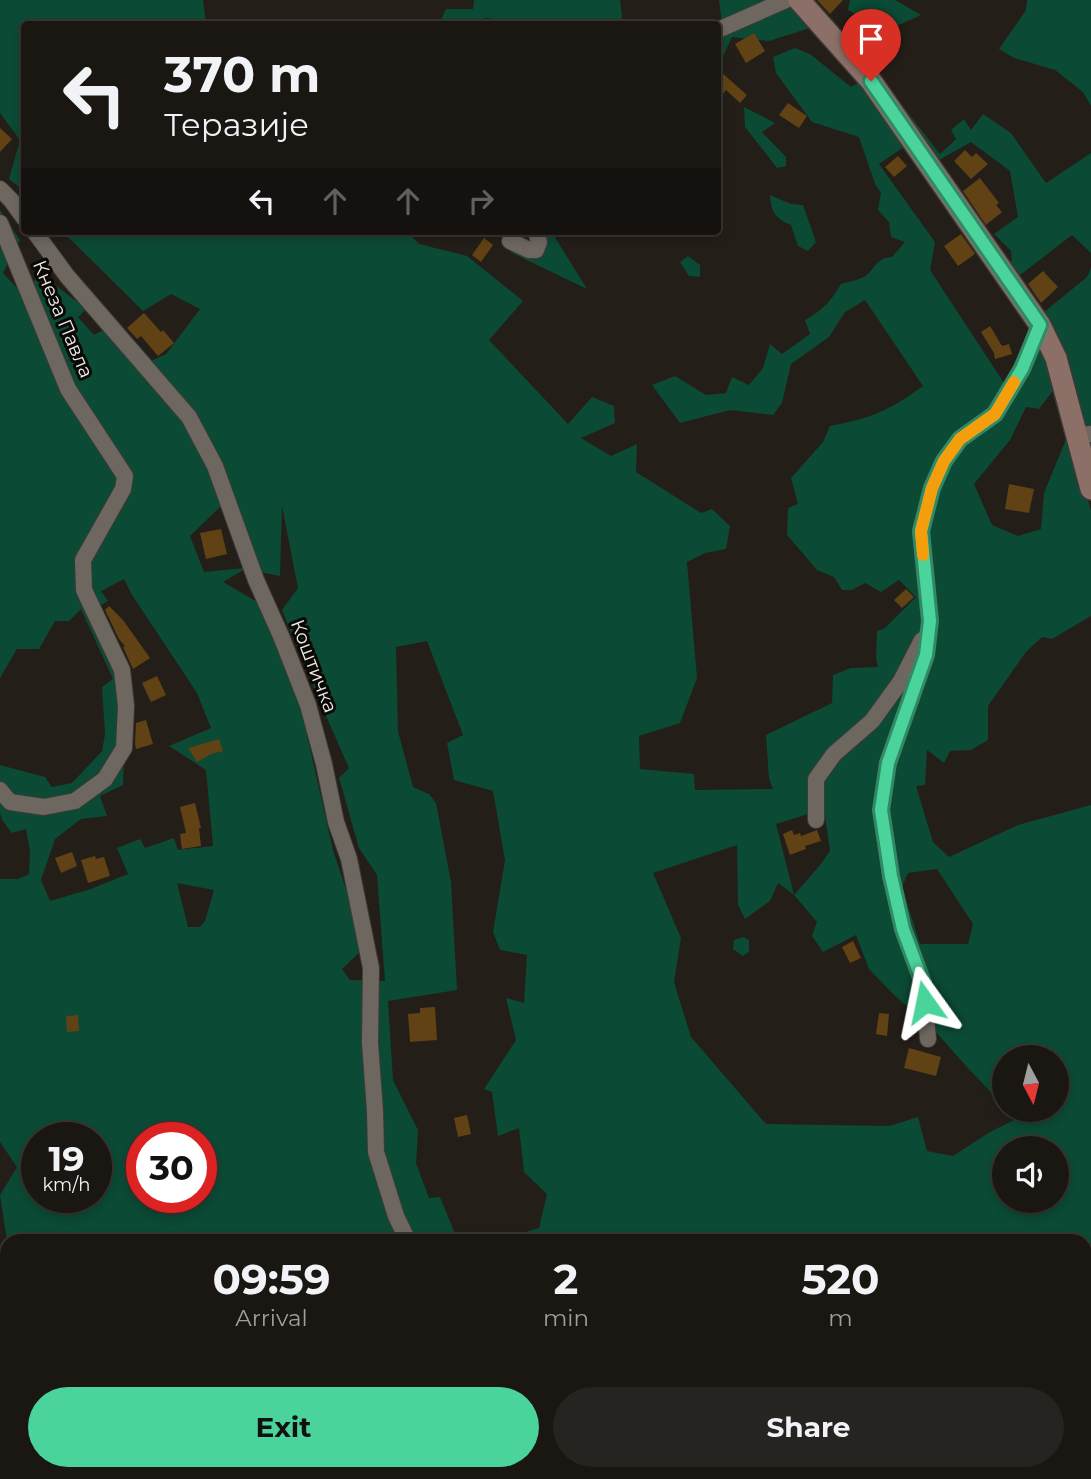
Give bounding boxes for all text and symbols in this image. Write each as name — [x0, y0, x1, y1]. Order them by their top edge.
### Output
pin — [841, 9, 901, 81]
icon: arrive — [852, 20, 890, 58]
text: 370 m — [164, 45, 321, 104]
icon: left — [49, 49, 140, 140]
text: Теразије — [164, 105, 309, 144]
icon: left — [243, 182, 281, 220]
icon: ahead — [316, 182, 354, 220]
icon: ahead — [389, 182, 427, 220]
icon: right — [462, 182, 500, 220]
street label: Кнеза Павла — [28, 257, 98, 381]
street label: Коштичка — [286, 616, 342, 716]
position arrow — [888, 965, 962, 1039]
north arrow — [992, 1045, 1069, 1122]
map controls — [992, 1045, 1069, 1213]
speed limit sign: 30 — [126, 1122, 217, 1213]
button: sound — [992, 1136, 1069, 1213]
text: 19 — [48, 1137, 85, 1180]
text: km/h — [42, 1174, 91, 1196]
text: 09:59 — [212, 1253, 330, 1305]
text: 2 — [554, 1253, 578, 1305]
text: 520 — [801, 1253, 880, 1305]
text: Arrival — [235, 1304, 308, 1332]
text: min — [543, 1304, 589, 1332]
text: m — [828, 1304, 853, 1332]
button: Exit — [28, 1387, 539, 1467]
button: Share — [553, 1387, 1064, 1467]

